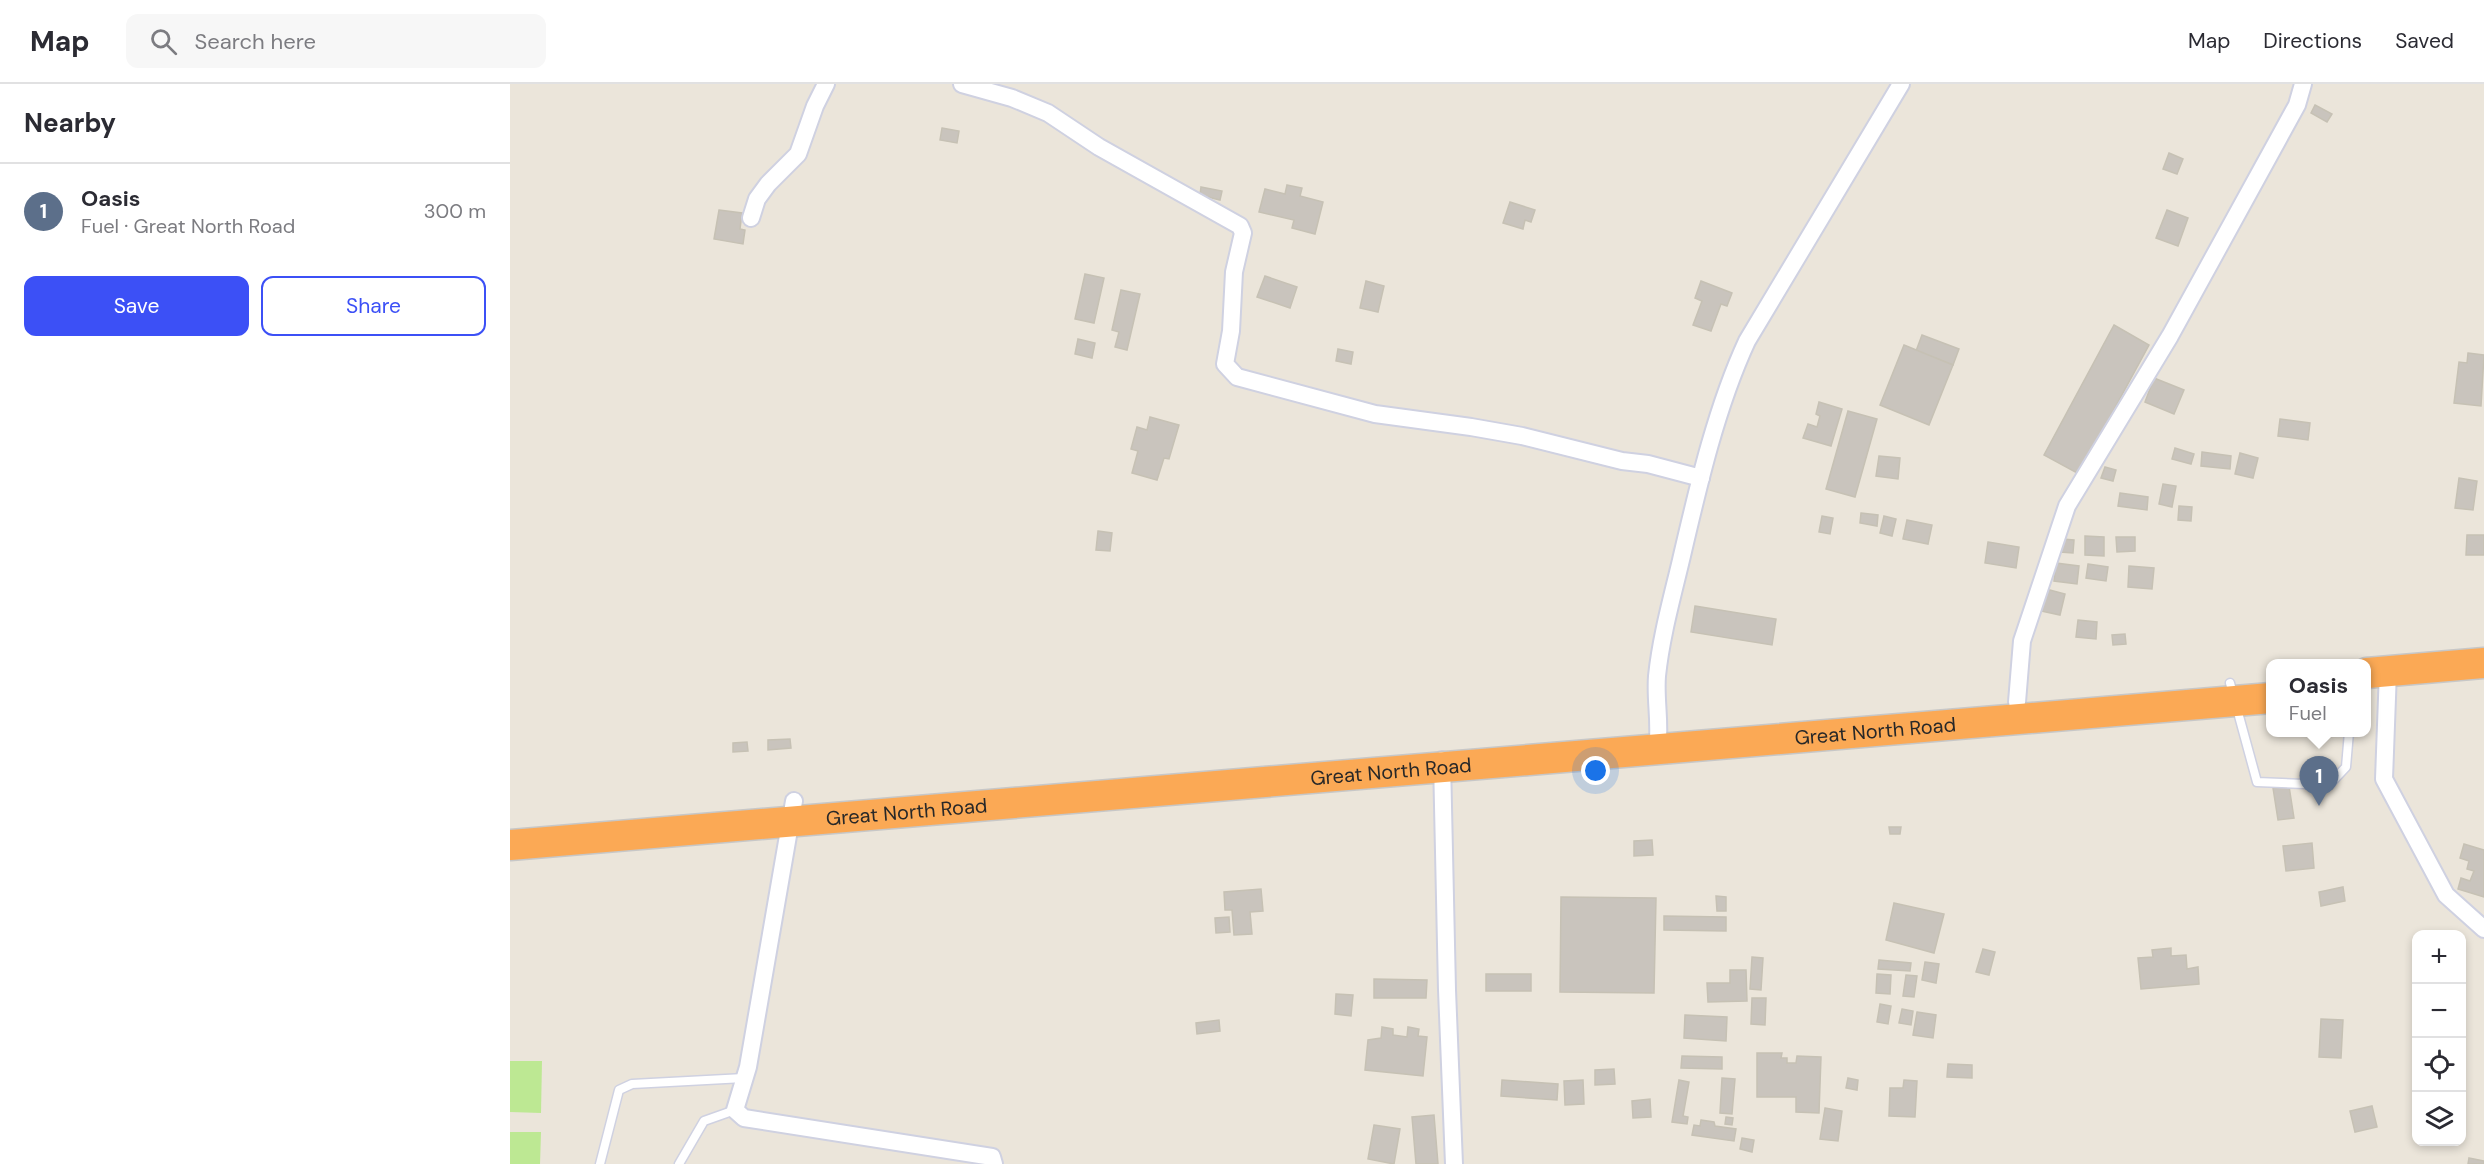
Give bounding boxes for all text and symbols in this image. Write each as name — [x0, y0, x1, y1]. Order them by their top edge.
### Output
search box — [126, 14, 546, 68]
text: Map — [30, 23, 90, 60]
icon: search — [147, 25, 180, 58]
text: Search here — [195, 27, 316, 56]
text: Map — [2188, 27, 2230, 55]
text: Directions — [2263, 27, 2362, 55]
text: Saved — [2395, 27, 2454, 55]
text: Nearby — [24, 106, 116, 140]
text: Oasis — [81, 184, 141, 213]
text: 1 — [40, 198, 47, 224]
text: 300 m — [424, 198, 486, 224]
text: Fuel · Great North Road — [81, 213, 295, 239]
button: Save — [24, 276, 249, 336]
button: Share — [261, 276, 486, 336]
popup — [2266, 659, 2371, 737]
text: Oasis — [2289, 671, 2348, 700]
text: Fuel — [2289, 700, 2327, 726]
street label: Great North Road — [1794, 711, 1957, 751]
street label: Great North Road — [1309, 752, 1473, 791]
your location — [1581, 756, 1610, 785]
pin: 1 — [2300, 756, 2338, 806]
street label: Great North Road — [825, 792, 988, 832]
map controls — [2412, 930, 2466, 1146]
button: + — [2412, 930, 2466, 984]
button: − — [2412, 984, 2466, 1038]
button: locate — [2412, 1038, 2466, 1092]
button: layers — [2412, 1092, 2466, 1146]

